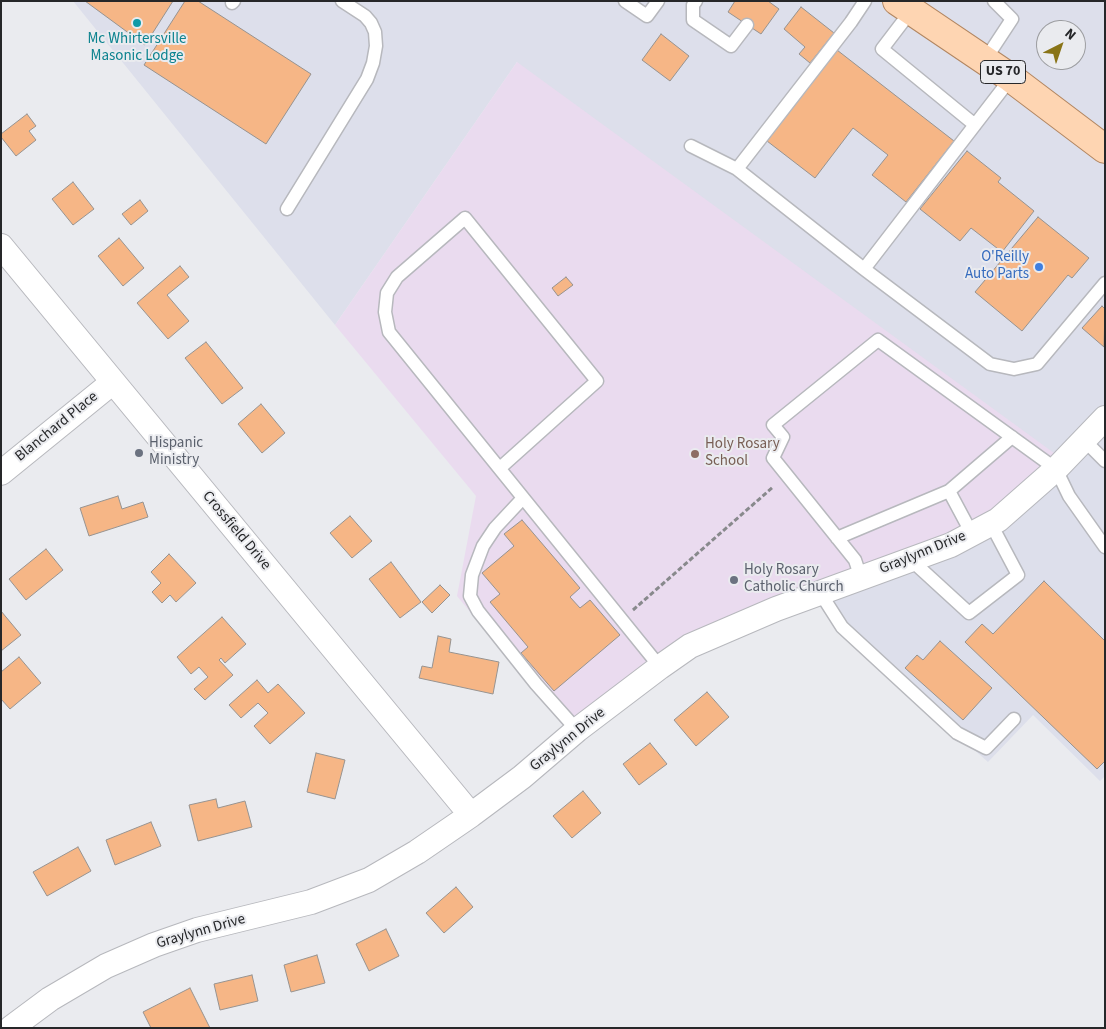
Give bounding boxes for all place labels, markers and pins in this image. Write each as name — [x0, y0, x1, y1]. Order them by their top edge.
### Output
marker: Mc Whirtersville Masonic Lodge — [131, 17, 143, 29]
place label: Mc Whirtersville Masonic Lodge — [87, 31, 187, 66]
place label: O'Reilly Auto Parts — [965, 249, 1029, 284]
marker: O'Reilly Auto Parts — [1033, 261, 1045, 273]
place label: Hispanic Ministry — [149, 435, 203, 470]
place label: Holy Rosary School — [705, 436, 780, 471]
marker: Hispanic Ministry — [133, 447, 145, 459]
marker: Holy Rosary School — [689, 448, 701, 460]
place label: Holy Rosary Catholic Church — [744, 562, 844, 597]
marker: Holy Rosary Catholic Church — [728, 574, 740, 586]

